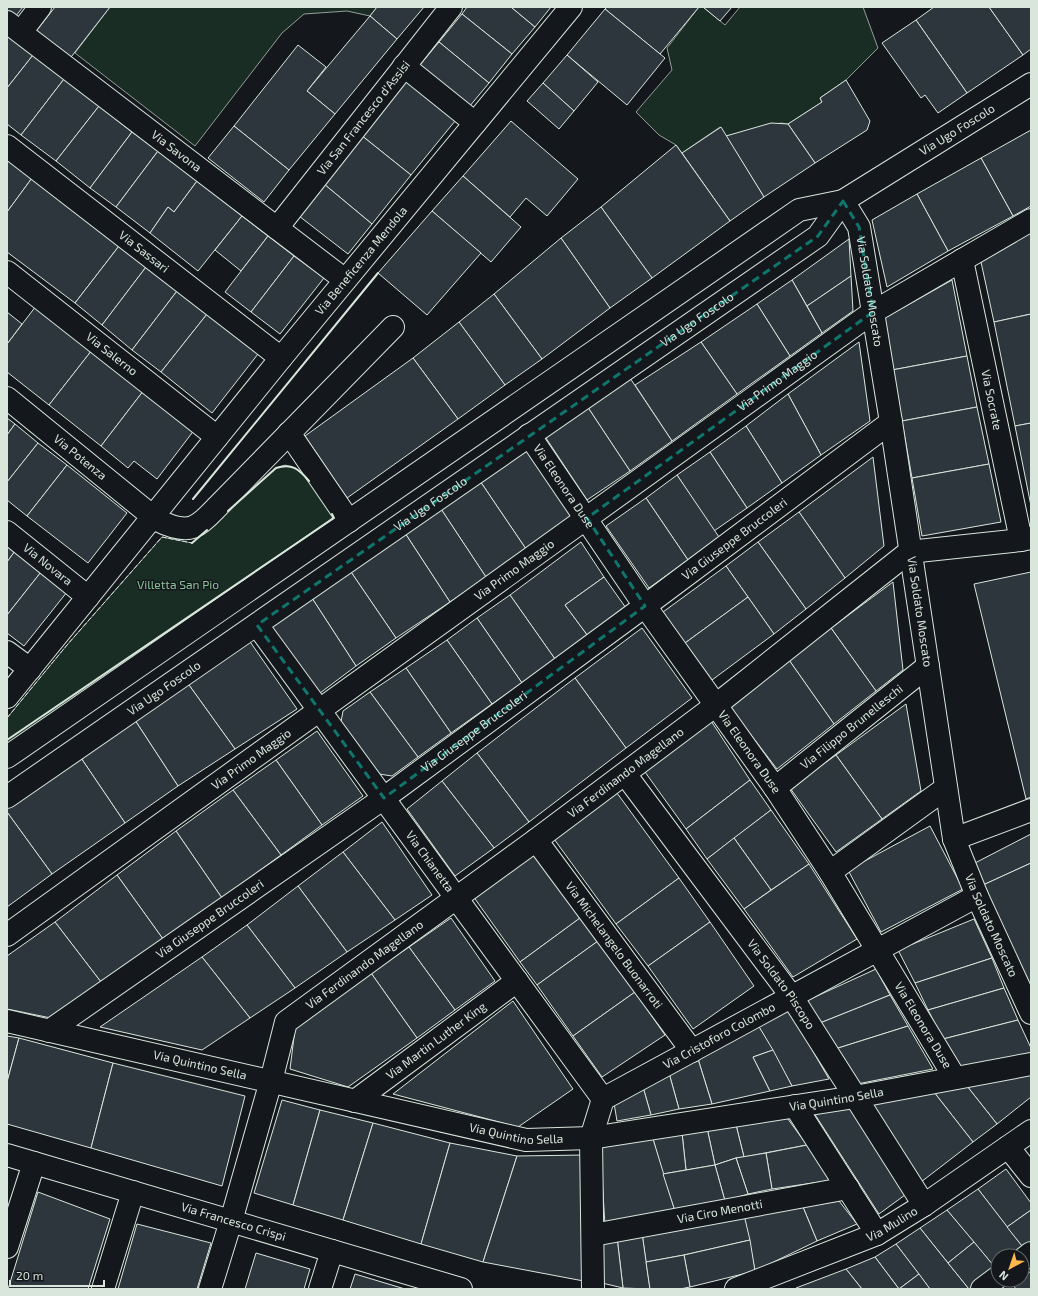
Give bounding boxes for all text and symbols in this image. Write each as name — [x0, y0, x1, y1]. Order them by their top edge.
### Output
street label: Via San Francesco d'Assisi — [314, 57, 412, 177]
street label: Via Ugo Foscolo — [917, 100, 997, 158]
street label: Via Savona — [149, 127, 205, 174]
street label: Via Beneficenza Mendola — [312, 203, 409, 317]
street label: Via Sassari — [117, 227, 172, 275]
street label: Via Soldato Moscato — [855, 235, 887, 348]
street label: Via Ugo Foscolo — [657, 289, 736, 349]
street label: Via Salerno — [84, 329, 141, 378]
street label: Via Primo Maggio — [734, 347, 819, 413]
street label: Via Socrate — [979, 368, 1006, 431]
street label: Via Potenza — [51, 431, 110, 482]
street label: Via Eleonora Duse — [531, 441, 598, 530]
street label: Via Ugo Foscolo — [391, 473, 469, 533]
street label: Via Giuseppe Bruccoleri — [679, 494, 789, 582]
street label: Via Primo Maggio — [471, 536, 556, 603]
street label: Via Novara — [21, 540, 76, 588]
street label: Via Soldato Moscato — [905, 555, 936, 668]
park label: Villetta San Pio — [137, 577, 219, 591]
street label: Via Ugo Foscolo — [124, 657, 203, 718]
street label: Via Filippo Brunelleschi — [797, 681, 905, 771]
street label: Via Giuseppe Bruccoleri — [418, 687, 529, 774]
street label: Via Eleonora Duse — [716, 707, 784, 795]
street label: Via Ferdinando Magellano — [564, 724, 686, 820]
street label: Via Primo Maggio — [208, 725, 293, 792]
street label: Via Chianetta — [404, 828, 457, 894]
street label: Via Soldato Moscato — [963, 872, 1021, 979]
street label: Via Giuseppe Bruccoleri — [153, 876, 266, 961]
street label: Via Michelangelo Buonarroti — [563, 879, 666, 1011]
street label: Via Ferdinando Magellano — [303, 916, 426, 1011]
street label: Via Soldato Piscopo — [745, 936, 819, 1031]
street label: Via Eleonora Duse — [892, 979, 955, 1070]
street label: Via Martin Luther King — [383, 998, 489, 1082]
street label: Via Cristoforo Colombo — [660, 999, 777, 1071]
street label: Via Quintino Sella — [152, 1047, 248, 1082]
street label: Via Quintino Sella — [788, 1084, 885, 1113]
street label: Via Quintino Sella — [468, 1119, 563, 1146]
street label: Via Ciro Menotti — [676, 1196, 763, 1225]
street label: Via Francesco Crispi — [180, 1199, 288, 1243]
street label: Via Mulino — [864, 1203, 920, 1244]
north arrow — [990, 1248, 1030, 1288]
scale bar — [10, 1262, 104, 1288]
text: 20 m — [16, 1268, 43, 1282]
text: N — [996, 1268, 1010, 1284]

